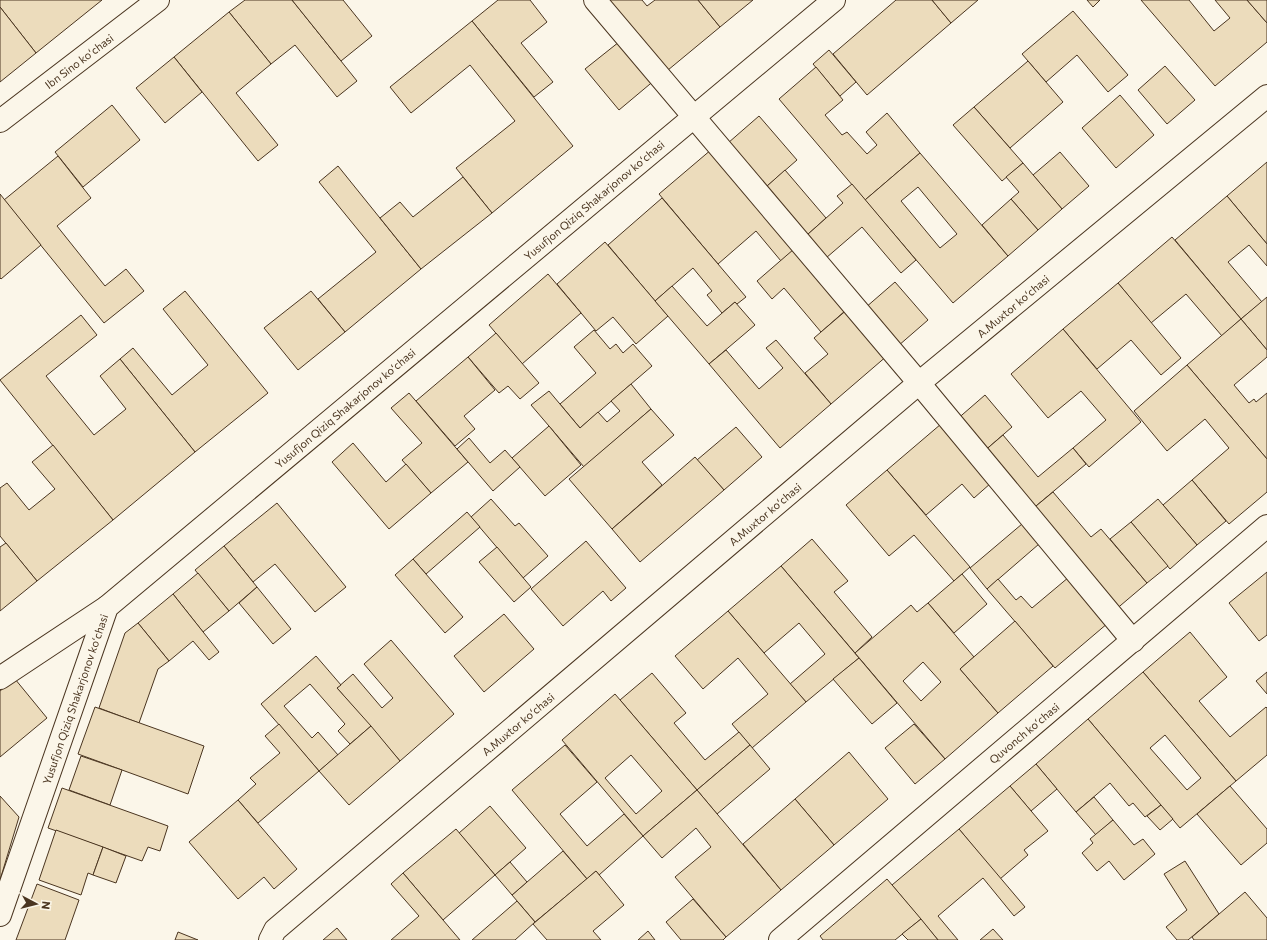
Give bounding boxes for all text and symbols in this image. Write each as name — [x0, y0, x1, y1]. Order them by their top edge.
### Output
street label: Ibn Sino koʻchasi — [42, 31, 116, 91]
street label: Yusufjon Qiziq Shakarjonov koʻchasi — [521, 137, 667, 263]
street label: A.Muxtor koʻchasi — [974, 272, 1052, 340]
street label: Yusufjon Qiziq Shakarjonov koʻchasi — [272, 345, 418, 471]
street label: A.Muxtor koʻchasi — [726, 480, 804, 548]
street label: Yusufjon Qiziq Shakarjonov koʻchasi — [40, 612, 110, 786]
street label: A.Muxtor koʻchasi — [479, 690, 557, 758]
street label: Quvonch koʻchasi — [986, 700, 1062, 766]
north arrow — [16, 884, 56, 924]
text: N — [39, 900, 53, 910]

